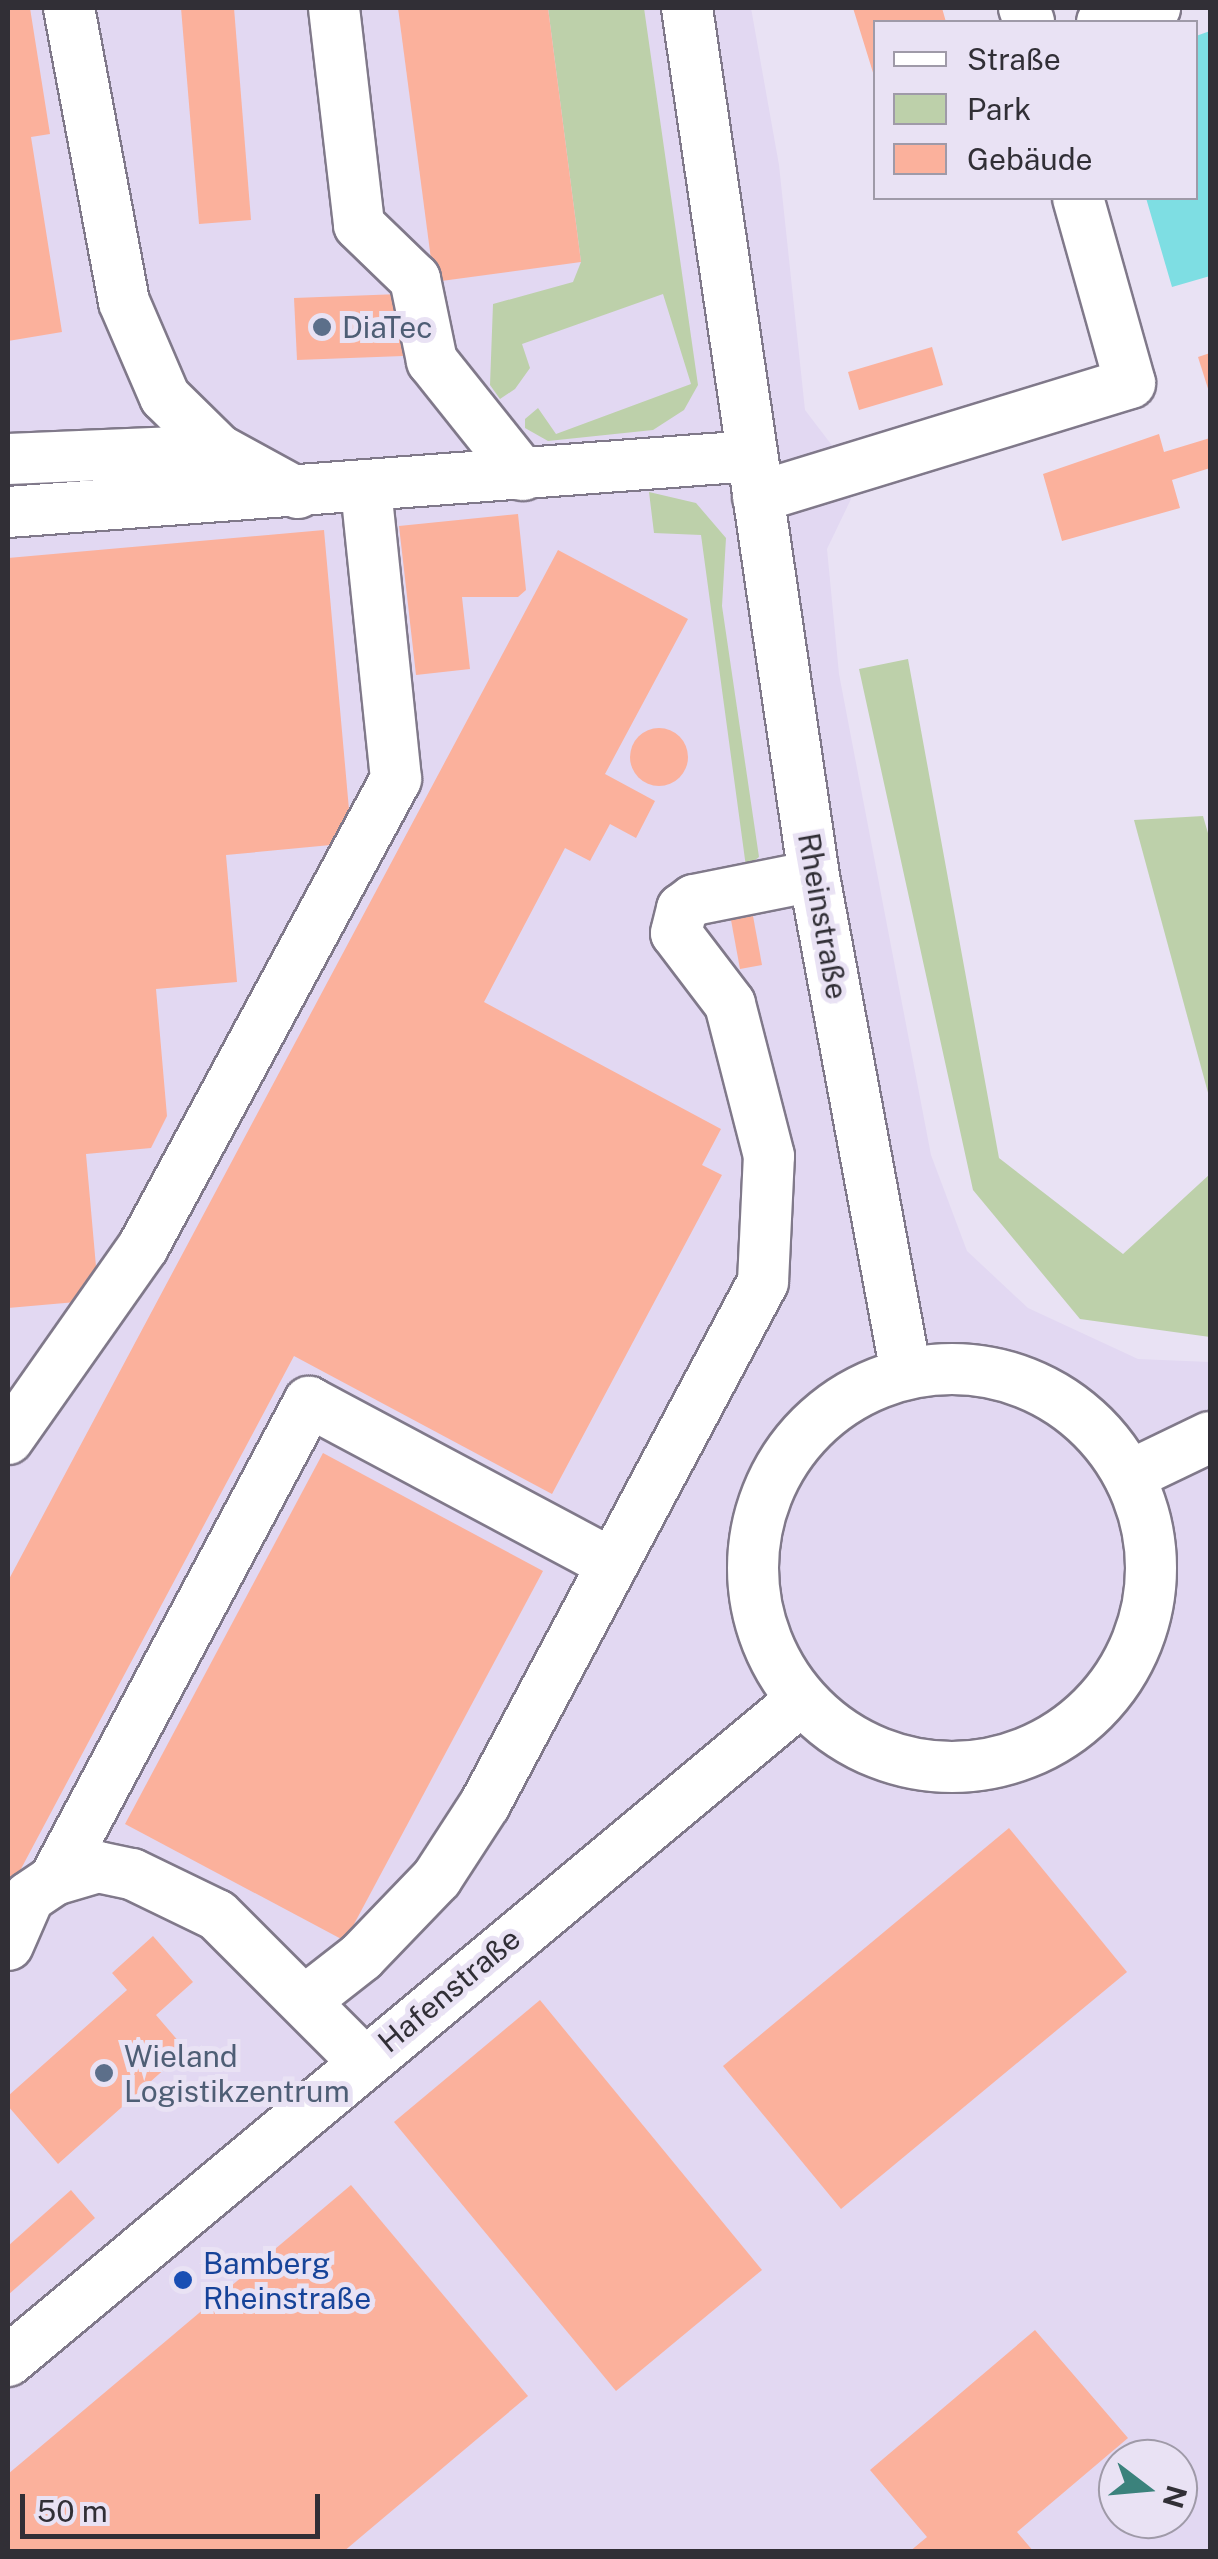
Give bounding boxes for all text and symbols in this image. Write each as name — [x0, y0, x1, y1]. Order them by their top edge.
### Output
legend — [873, 20, 1198, 200]
text: Straße — [967, 41, 1061, 77]
text: Park — [967, 91, 1031, 127]
text: Gebäude — [967, 141, 1093, 177]
place label: DiaTec — [342, 309, 432, 345]
marker: DiaTec — [311, 316, 333, 338]
street label: Rheinstraße — [791, 830, 855, 1002]
street label: Hafenstraße — [371, 1920, 527, 2060]
place label: Wieland Logistikzentrum — [124, 2038, 350, 2108]
marker: Wieland Logistikzentrum — [93, 2062, 115, 2084]
place label: Bamberg Rheinstraße — [203, 2245, 371, 2316]
marker: Bamberg Rheinstraße — [172, 2269, 194, 2291]
north arrow — [1098, 2439, 1198, 2539]
scale bar — [25, 2474, 325, 2536]
text: N — [1157, 2482, 1194, 2512]
text: 50 m — [37, 2493, 108, 2529]

